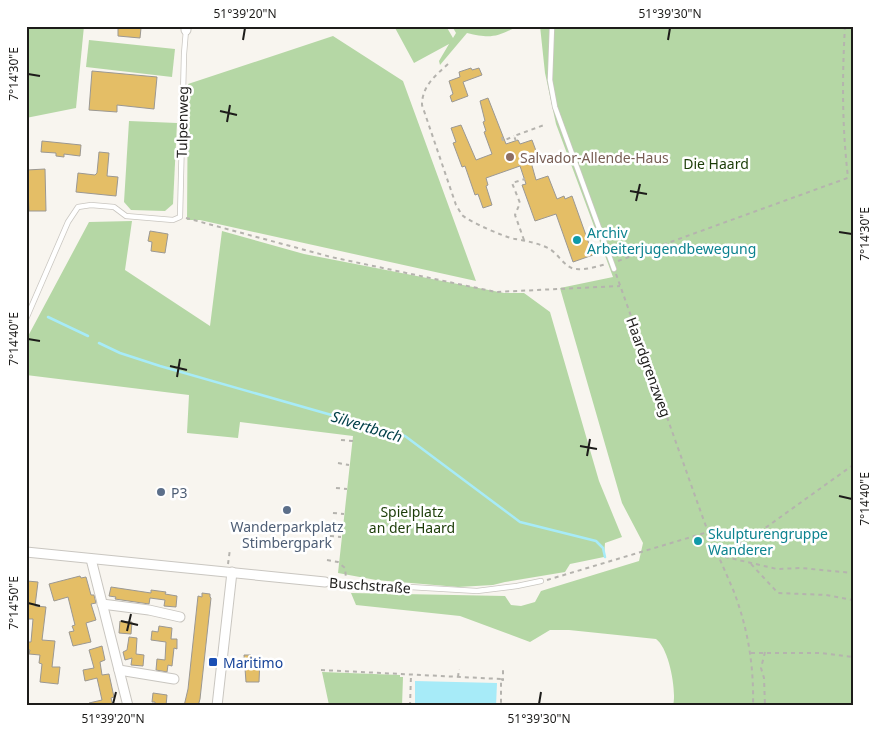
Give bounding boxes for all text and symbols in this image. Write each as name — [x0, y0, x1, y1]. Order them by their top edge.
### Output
text: 51°39'20"N — [213, 5, 277, 22]
text: 51°39'30"N — [638, 5, 702, 22]
text: 7°14'30"E — [5, 47, 22, 101]
street label: Tulpenweg — [172, 86, 192, 158]
place label: Salvador-Allende-Haus — [520, 148, 669, 167]
marker: Salvador-Allende-Haus — [504, 151, 516, 163]
park label: Die Haard — [683, 154, 749, 173]
text: 7°14'30"E — [856, 207, 873, 261]
place label: Archiv Arbeiterjugendbewegung — [587, 223, 756, 258]
marker: Archiv Arbeiterjugendbewegung — [571, 234, 583, 246]
text: 7°14'40"E — [5, 312, 22, 366]
street label: Haardgrenzweg — [622, 314, 676, 420]
water label: Silvertbach — [329, 406, 405, 446]
text: 7°14'40"E — [856, 472, 873, 526]
place label: P3 — [171, 483, 187, 502]
marker: P3 — [155, 486, 167, 498]
park label: Spielplatz an der Haard — [369, 502, 455, 537]
marker: Wanderparkplatz Stimbergpark — [281, 504, 293, 516]
place label: Wanderparkplatz Stimbergpark — [231, 517, 344, 552]
place label: Skulpturengruppe Wanderer — [708, 524, 828, 559]
marker: Skulpturengruppe Wanderer — [692, 535, 704, 547]
street label: Buschstraße — [329, 573, 411, 597]
text: 7°14'50"E — [5, 576, 22, 630]
place label: Maritimo — [223, 653, 283, 672]
marker: Maritimo — [207, 656, 219, 668]
text: 51°39'20"N — [81, 710, 145, 727]
text: 51°39'30"N — [507, 710, 571, 727]

